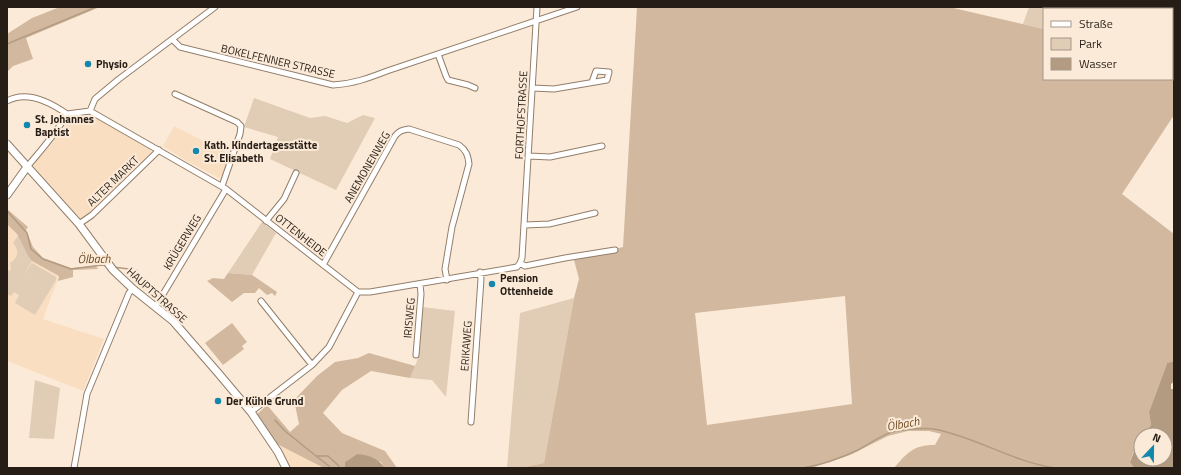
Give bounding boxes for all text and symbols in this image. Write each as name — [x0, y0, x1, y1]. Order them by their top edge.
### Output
legend — [1043, 8, 1173, 80]
text: Straße — [1079, 14, 1113, 33]
text: Park — [1079, 34, 1102, 53]
street label: BOKELFENNER STRASSE — [219, 40, 337, 82]
text: Wasser — [1079, 54, 1117, 73]
place label: Physio — [96, 56, 128, 72]
marker: Physio — [83, 59, 93, 69]
street label: FORTHOFSTRASSE — [511, 70, 531, 160]
place label: St. Johannes Baptist — [35, 111, 94, 140]
marker: St. Johannes Baptist — [22, 120, 32, 130]
street label: ANEMONENWEG — [340, 128, 394, 206]
place label: Kath. Kindertagesstätte St. Elisabeth — [204, 137, 318, 166]
marker: Kath. Kindertagesstätte St. Elisabeth — [191, 146, 201, 156]
street label: ALTER MARKT — [84, 152, 143, 210]
street label: OTTENHEIDE — [272, 210, 330, 260]
street label: KRÜGERWEG — [159, 211, 205, 273]
water label: Ölbach — [77, 249, 112, 268]
street label: HAUPTSTRASSE — [123, 264, 191, 326]
place label: Pension Ottenheide — [500, 270, 553, 299]
marker: Pension Ottenheide — [487, 279, 497, 289]
street label: IRISWEG — [399, 297, 419, 339]
street label: ERIKAWEG — [456, 320, 476, 372]
place label: Der Kühle Grund — [226, 393, 304, 409]
marker: Der Kühle Grund — [213, 396, 223, 406]
water label: Ölbach — [885, 411, 922, 436]
north arrow — [1133, 427, 1173, 467]
text: N — [1150, 429, 1163, 447]

